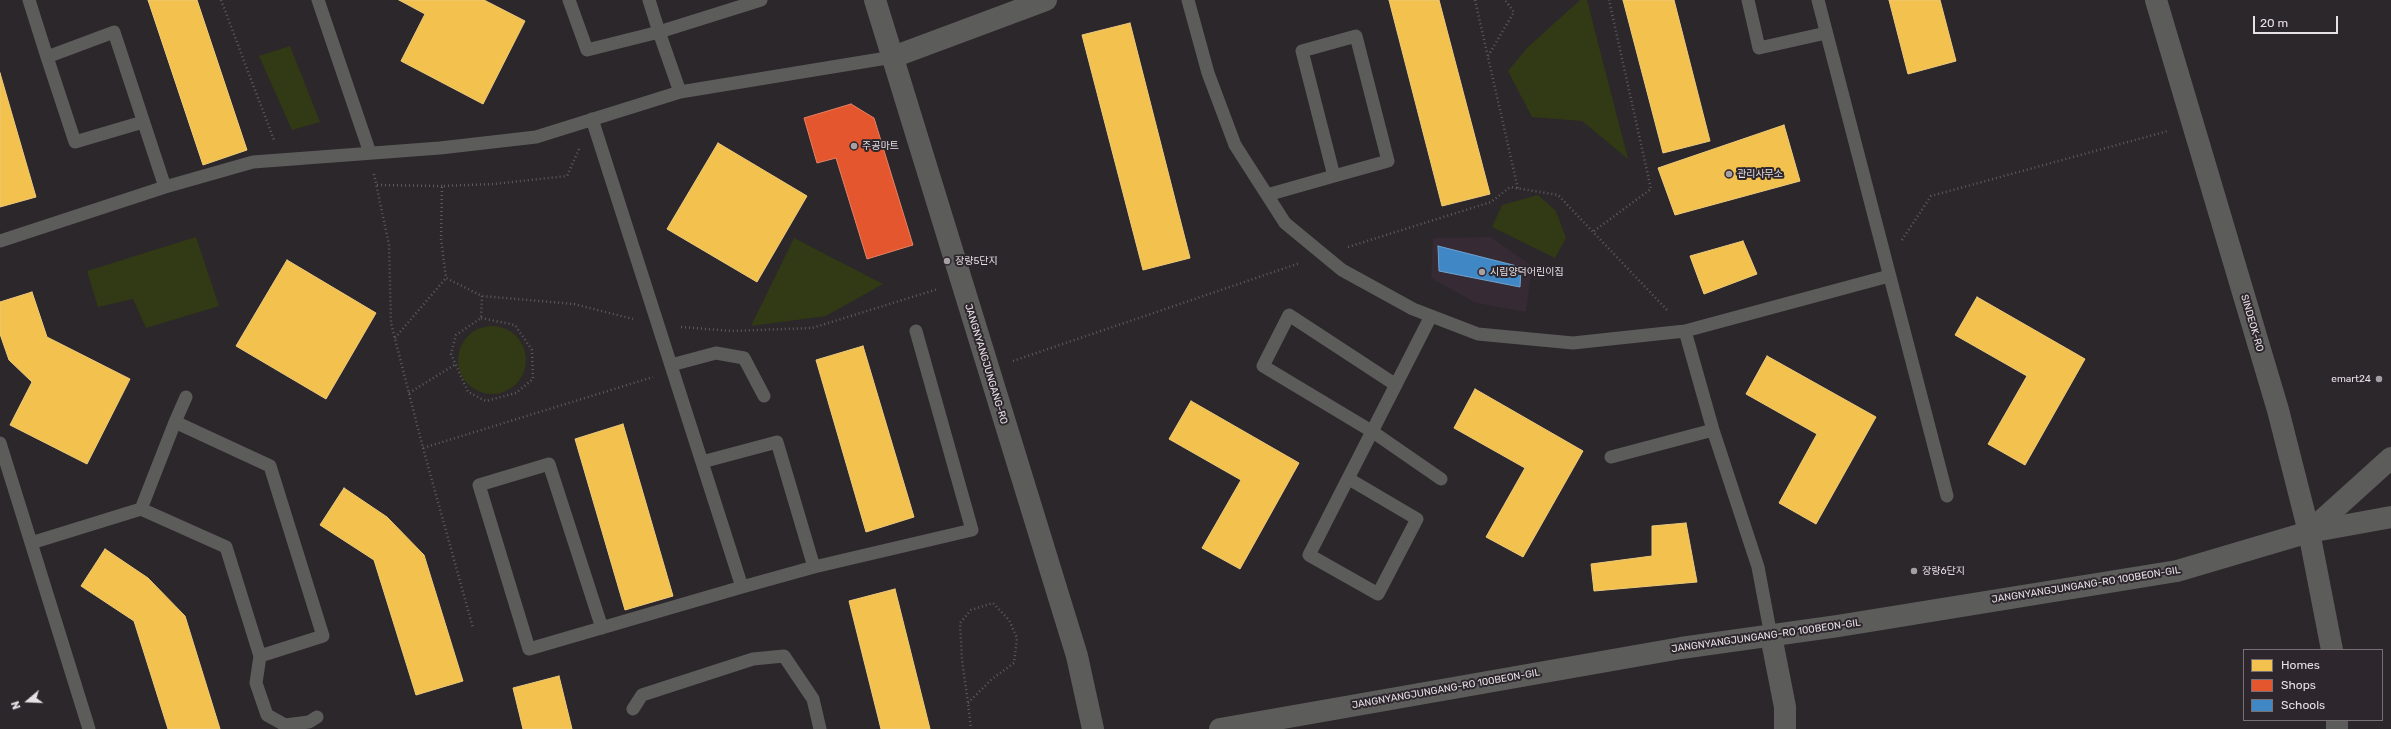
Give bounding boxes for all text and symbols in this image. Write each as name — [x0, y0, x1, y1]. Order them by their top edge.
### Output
scale bar — [2255, 8, 2340, 34]
text: 20 m — [2260, 16, 2288, 30]
place label: 주공마트 — [862, 140, 899, 152]
marker: 주공마트 — [849, 141, 859, 151]
place label: 관리사무소 — [1737, 168, 1783, 180]
marker: 관리사무소 — [1724, 169, 1734, 179]
place label: 장량5단지 — [955, 255, 998, 267]
marker: 장량5단지 — [942, 256, 952, 266]
place label: 시립양덕어린이집 — [1490, 266, 1564, 278]
marker: 시립양덕어린이집 — [1477, 267, 1487, 277]
street label: SINDEOK-RO — [2238, 293, 2266, 353]
street label: JANGNYANGJUNGANG-RO — [962, 302, 1010, 426]
place label: emart24 — [2331, 373, 2371, 385]
marker: emart24 — [2374, 374, 2384, 384]
street label: JANGNYANGJUNGANG-RO 100BEON-GIL — [1991, 564, 2181, 606]
place label: 장량6단지 — [1922, 565, 1965, 577]
marker: 장량6단지 — [1909, 566, 1919, 576]
street label: JANGNYANGJUNGANG-RO 100BEON-GIL — [1671, 617, 1861, 655]
legend — [2243, 649, 2383, 721]
text: Homes — [2281, 658, 2320, 672]
street label: JANGNYANGJUNGANG-RO 100BEON-GIL — [1351, 666, 1541, 712]
text: Shops — [2281, 678, 2316, 692]
north arrow — [8, 681, 48, 721]
text: Schools — [2281, 698, 2325, 712]
text: N — [9, 699, 24, 711]

